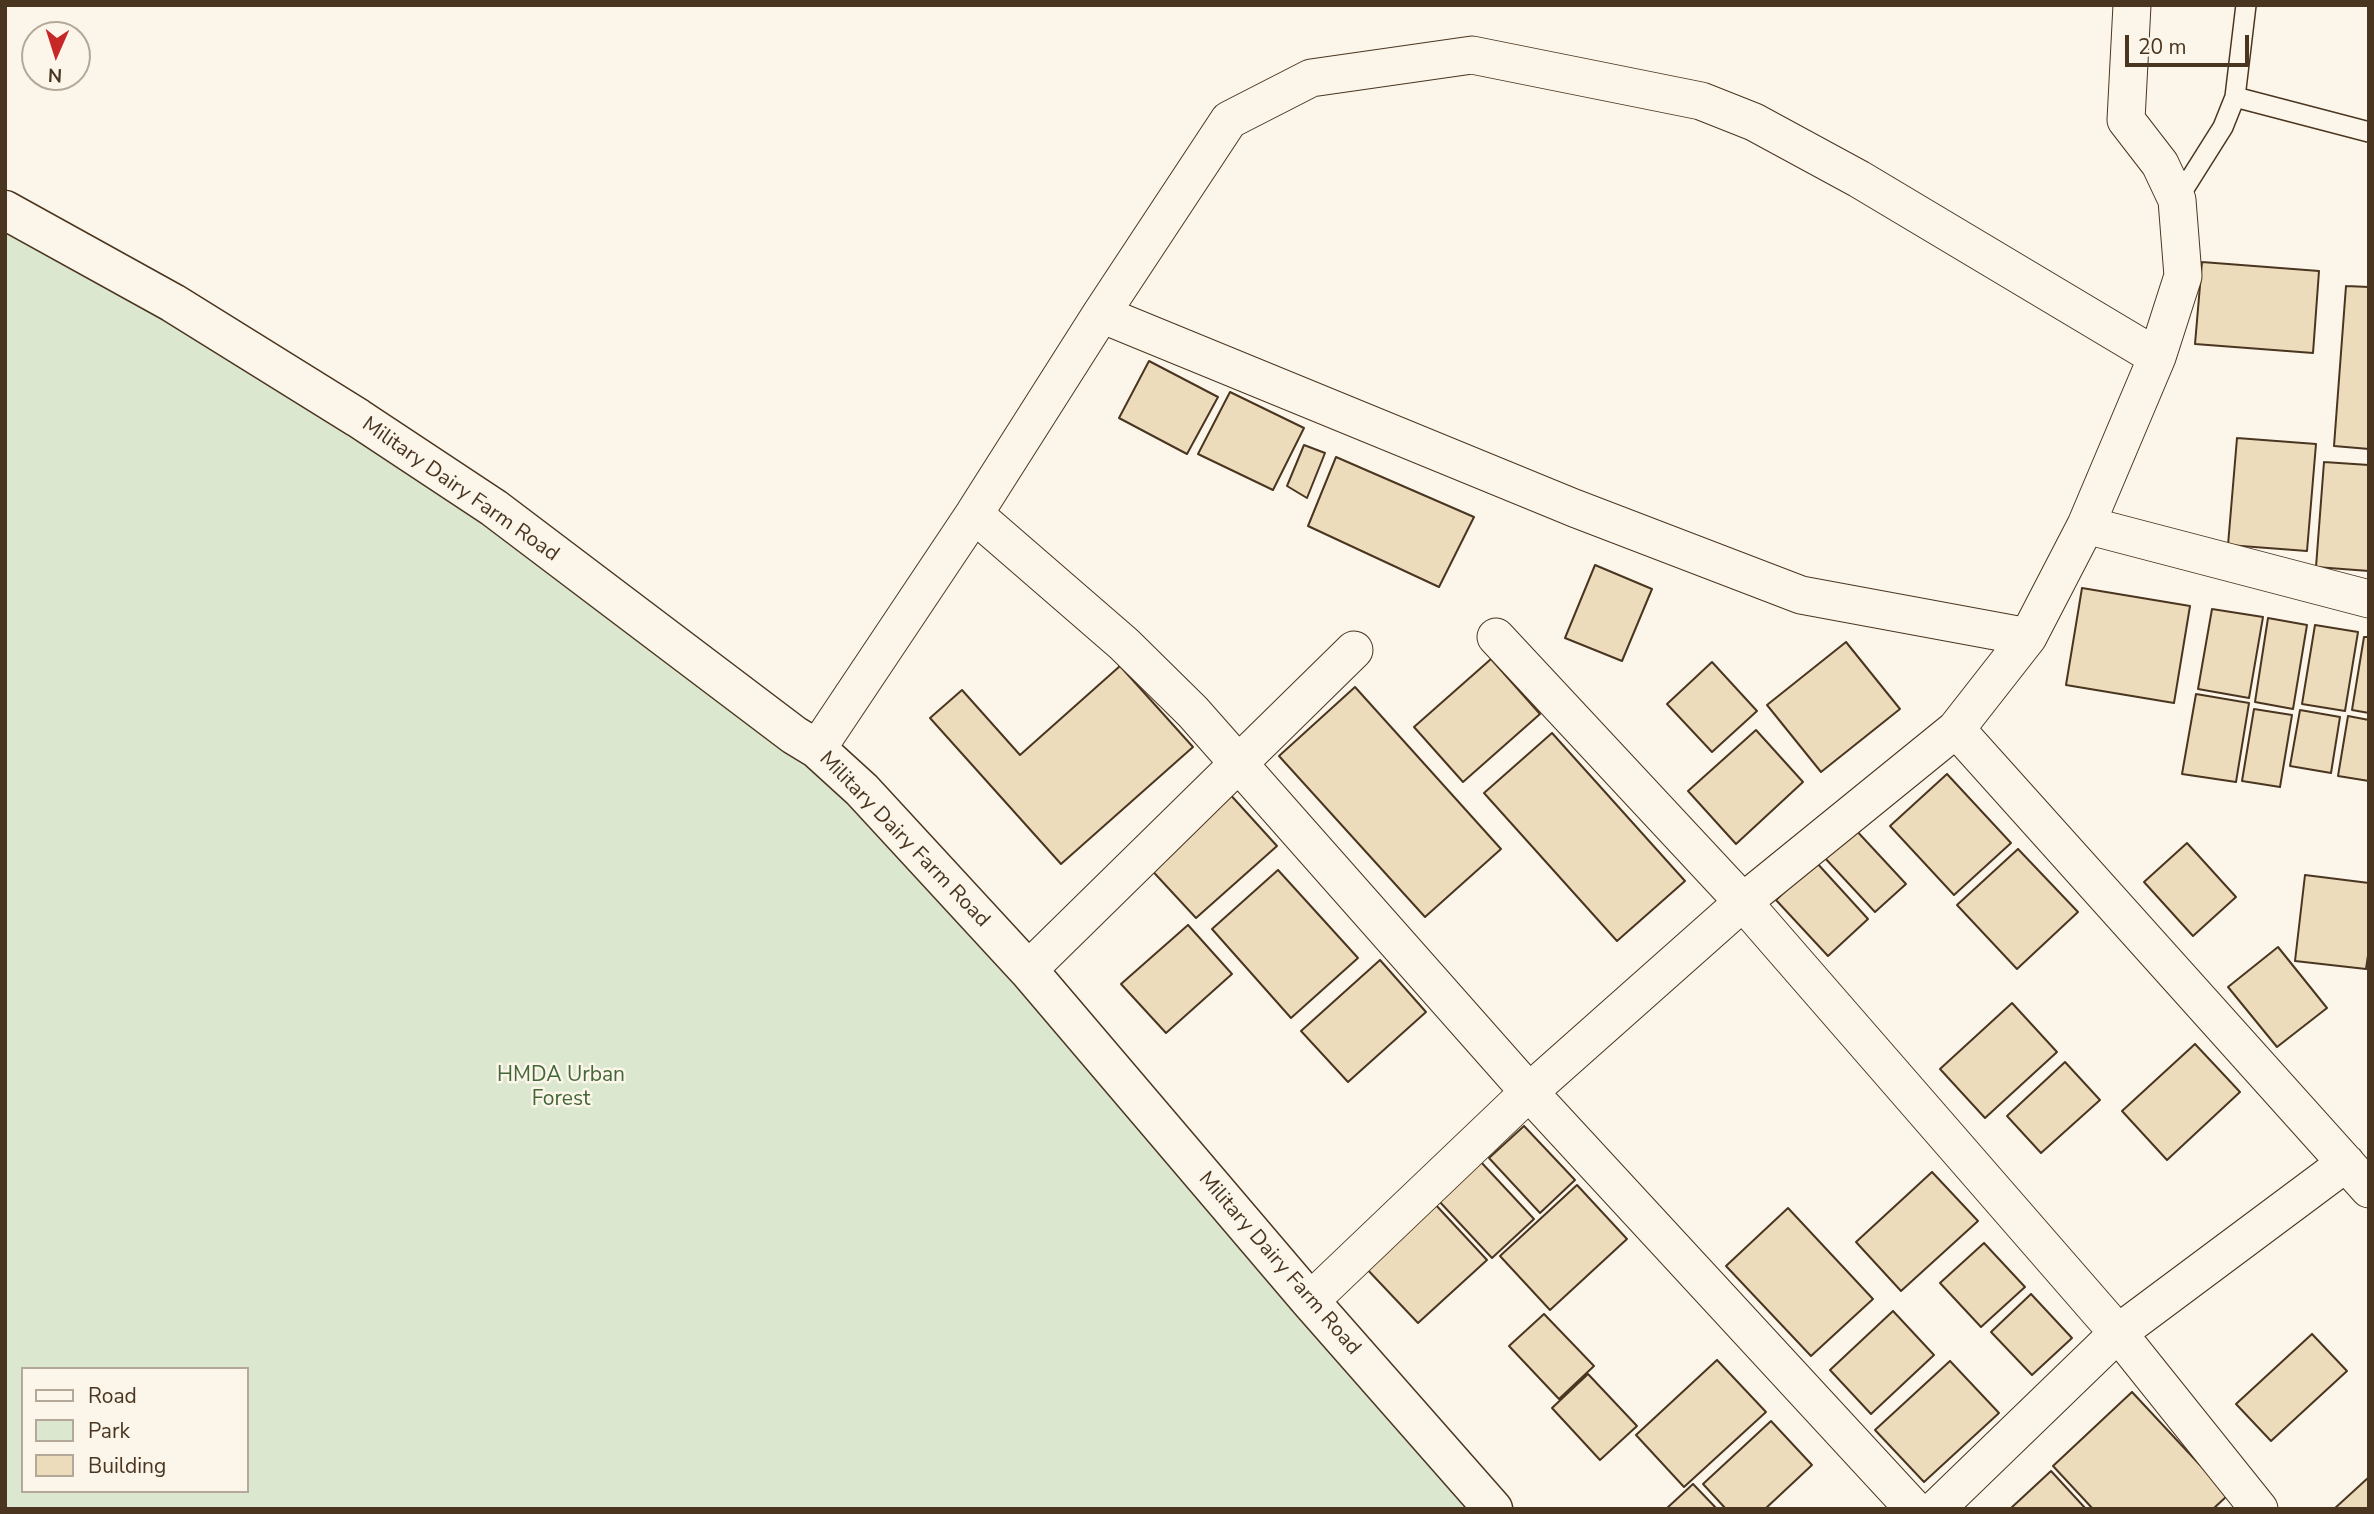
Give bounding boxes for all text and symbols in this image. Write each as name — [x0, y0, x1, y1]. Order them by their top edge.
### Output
north arrow — [21, 21, 91, 91]
scale bar — [2129, 21, 2253, 65]
text: 20 m — [2138, 33, 2187, 61]
text: N — [47, 62, 63, 88]
street label: Military Dairy Farm Road — [357, 412, 563, 568]
street label: Military Dairy Farm Road — [813, 747, 995, 933]
park label: HMDA Urban Forest — [497, 1063, 625, 1113]
street label: Military Dairy Farm Road — [1193, 1167, 1365, 1361]
legend — [21, 1367, 248, 1493]
text: Road — [88, 1382, 137, 1410]
text: Park — [88, 1417, 130, 1445]
text: Building — [88, 1452, 166, 1480]

